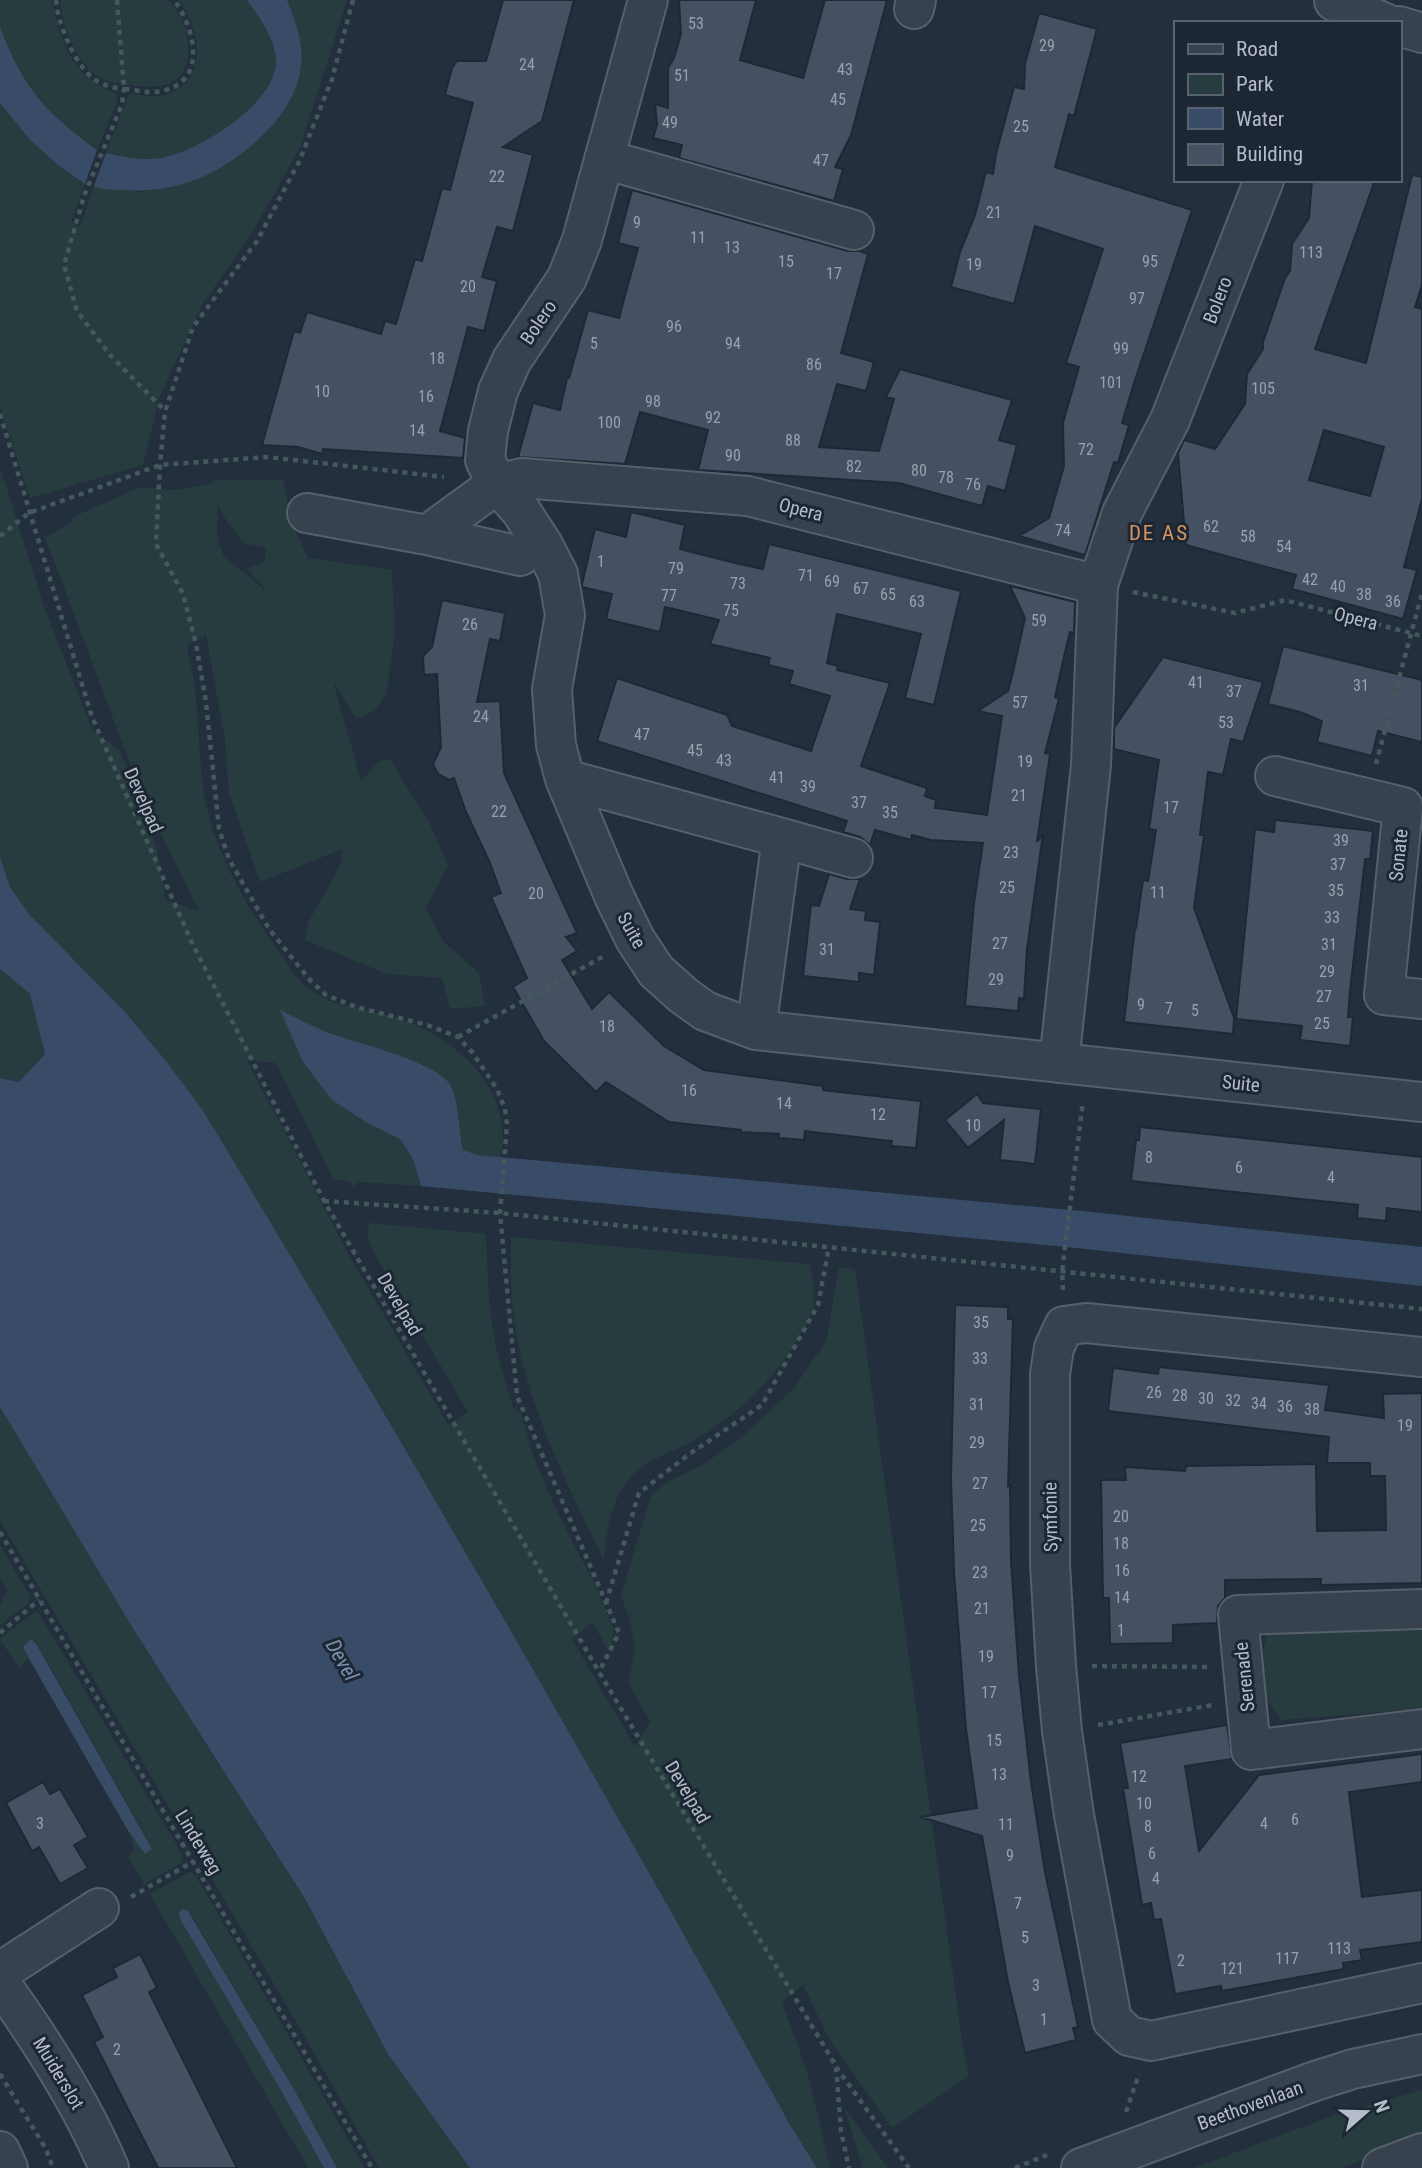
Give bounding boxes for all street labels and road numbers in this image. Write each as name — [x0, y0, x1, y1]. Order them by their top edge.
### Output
street label: Bolero — [1198, 273, 1237, 327]
street label: Bolero — [515, 296, 561, 349]
street label: Opera — [777, 493, 825, 526]
street label: Opera — [1332, 602, 1380, 635]
street label: Develpad — [119, 764, 168, 836]
street label: Sonate — [1384, 828, 1413, 882]
street label: Suite — [612, 908, 651, 952]
street label: Suite — [1221, 1070, 1261, 1097]
street label: Develpad — [372, 1269, 427, 1340]
street label: Symfonie — [1038, 1482, 1063, 1552]
street label: Serenade — [1229, 1641, 1260, 1713]
street label: Develpad — [660, 1757, 715, 1828]
street label: Lindeweg — [170, 1806, 227, 1879]
street label: Muiderslot — [28, 2033, 89, 2114]
street label: Beethovenlaan — [1194, 2076, 1306, 2135]

